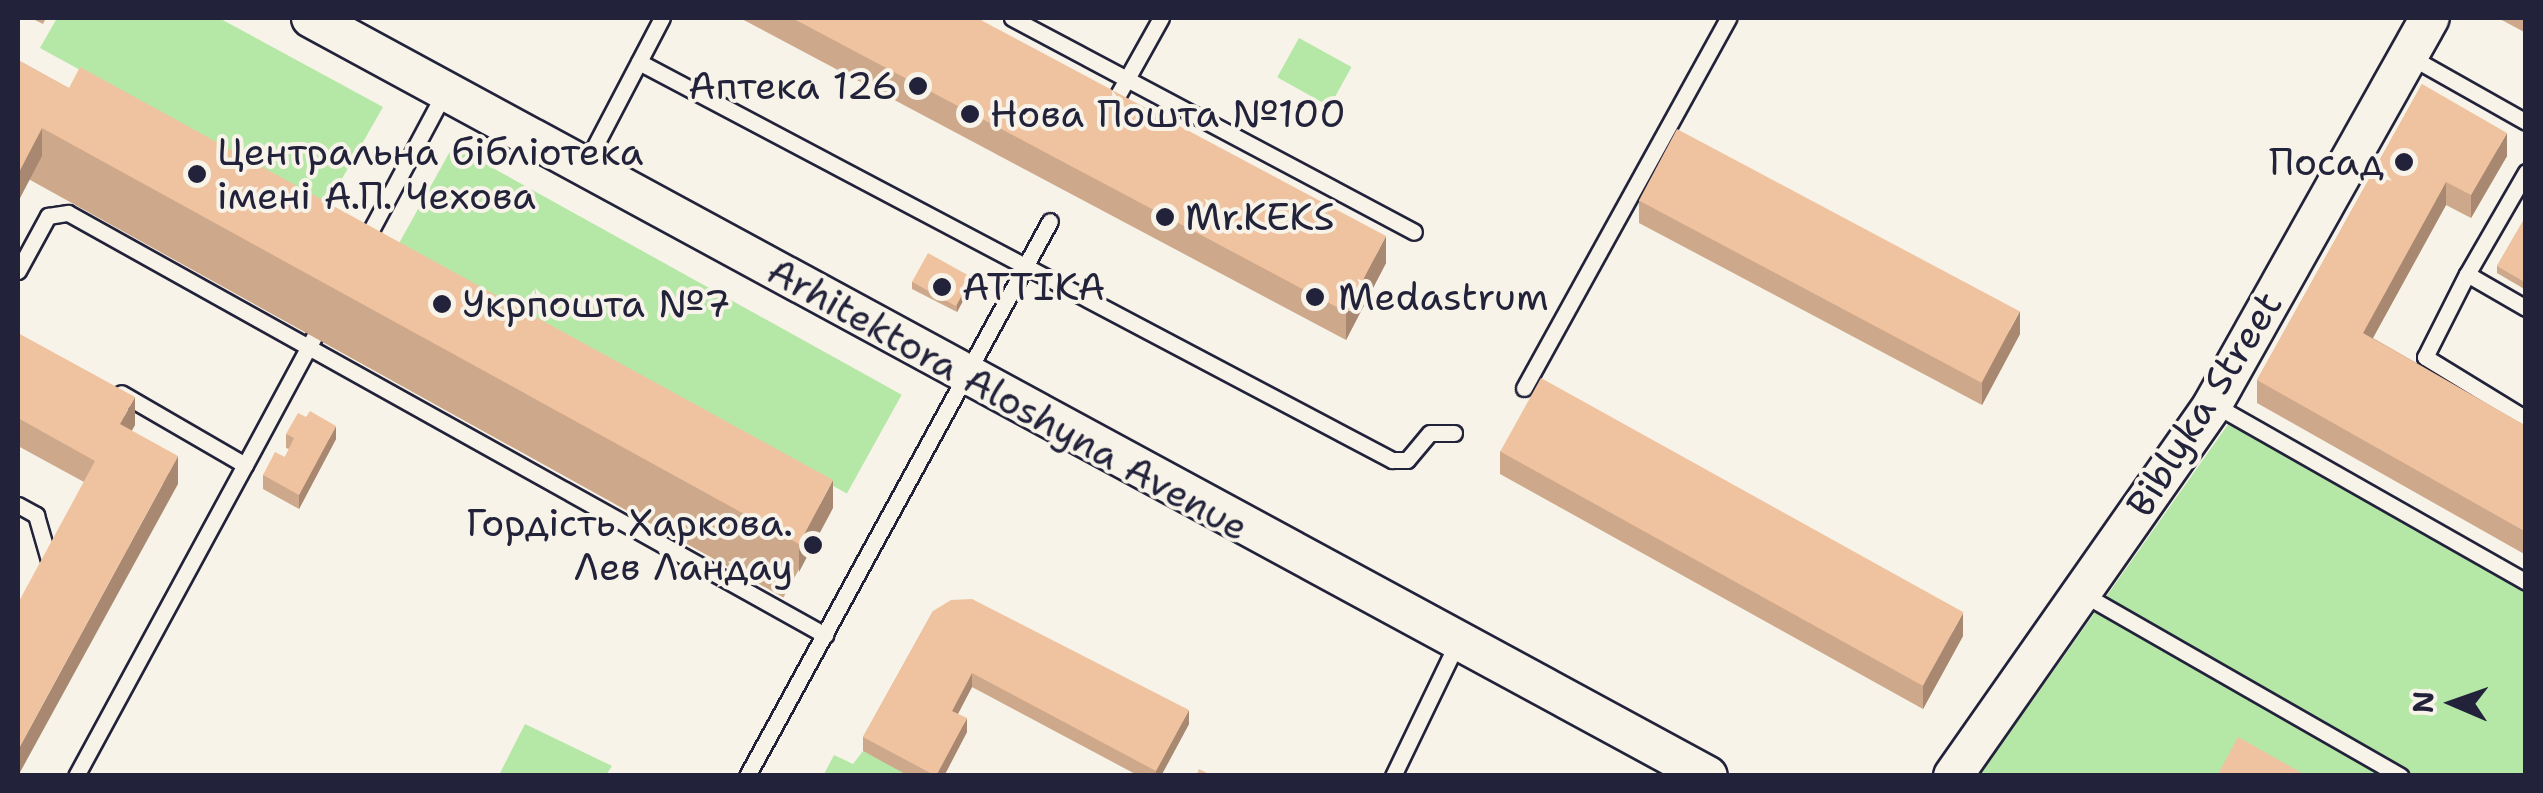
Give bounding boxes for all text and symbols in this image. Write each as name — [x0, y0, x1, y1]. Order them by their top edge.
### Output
place label: Аптека 126 — [688, 63, 898, 109]
marker: Аптека 126 — [907, 75, 929, 97]
place label: Нова Пошта №100 — [990, 91, 1346, 137]
marker: Нова Пошта №100 — [959, 103, 981, 125]
place label: Центральна бібліотека імені А.П. Чехова — [217, 129, 643, 218]
place label: Посад — [2269, 139, 2384, 185]
marker: Посад — [2393, 151, 2415, 173]
marker: Центральна бібліотека імені А.П. Чехова — [186, 163, 208, 185]
place label: Mr.KEKS — [1185, 194, 1335, 240]
marker: Mr.KEKS — [1154, 206, 1176, 228]
street label: Arhitektora Aloshyna Avenue — [760, 248, 1256, 550]
place label: АТТІКА — [962, 264, 1105, 310]
place label: Medastrum — [1338, 274, 1549, 320]
marker: АТТІКА — [931, 276, 953, 298]
place label: Укрпошта №7 — [462, 281, 731, 327]
street label: Biblyka Street — [2117, 283, 2291, 525]
marker: Medastrum — [1302, 284, 1328, 310]
marker: Укрпошта №7 — [431, 293, 453, 315]
place label: Гордість Харкова. Лев Ландау — [466, 500, 793, 590]
marker: Гордість Харкова. Лев Ландау — [802, 534, 824, 556]
north arrow — [2403, 653, 2503, 753]
text: N — [2404, 690, 2442, 714]

